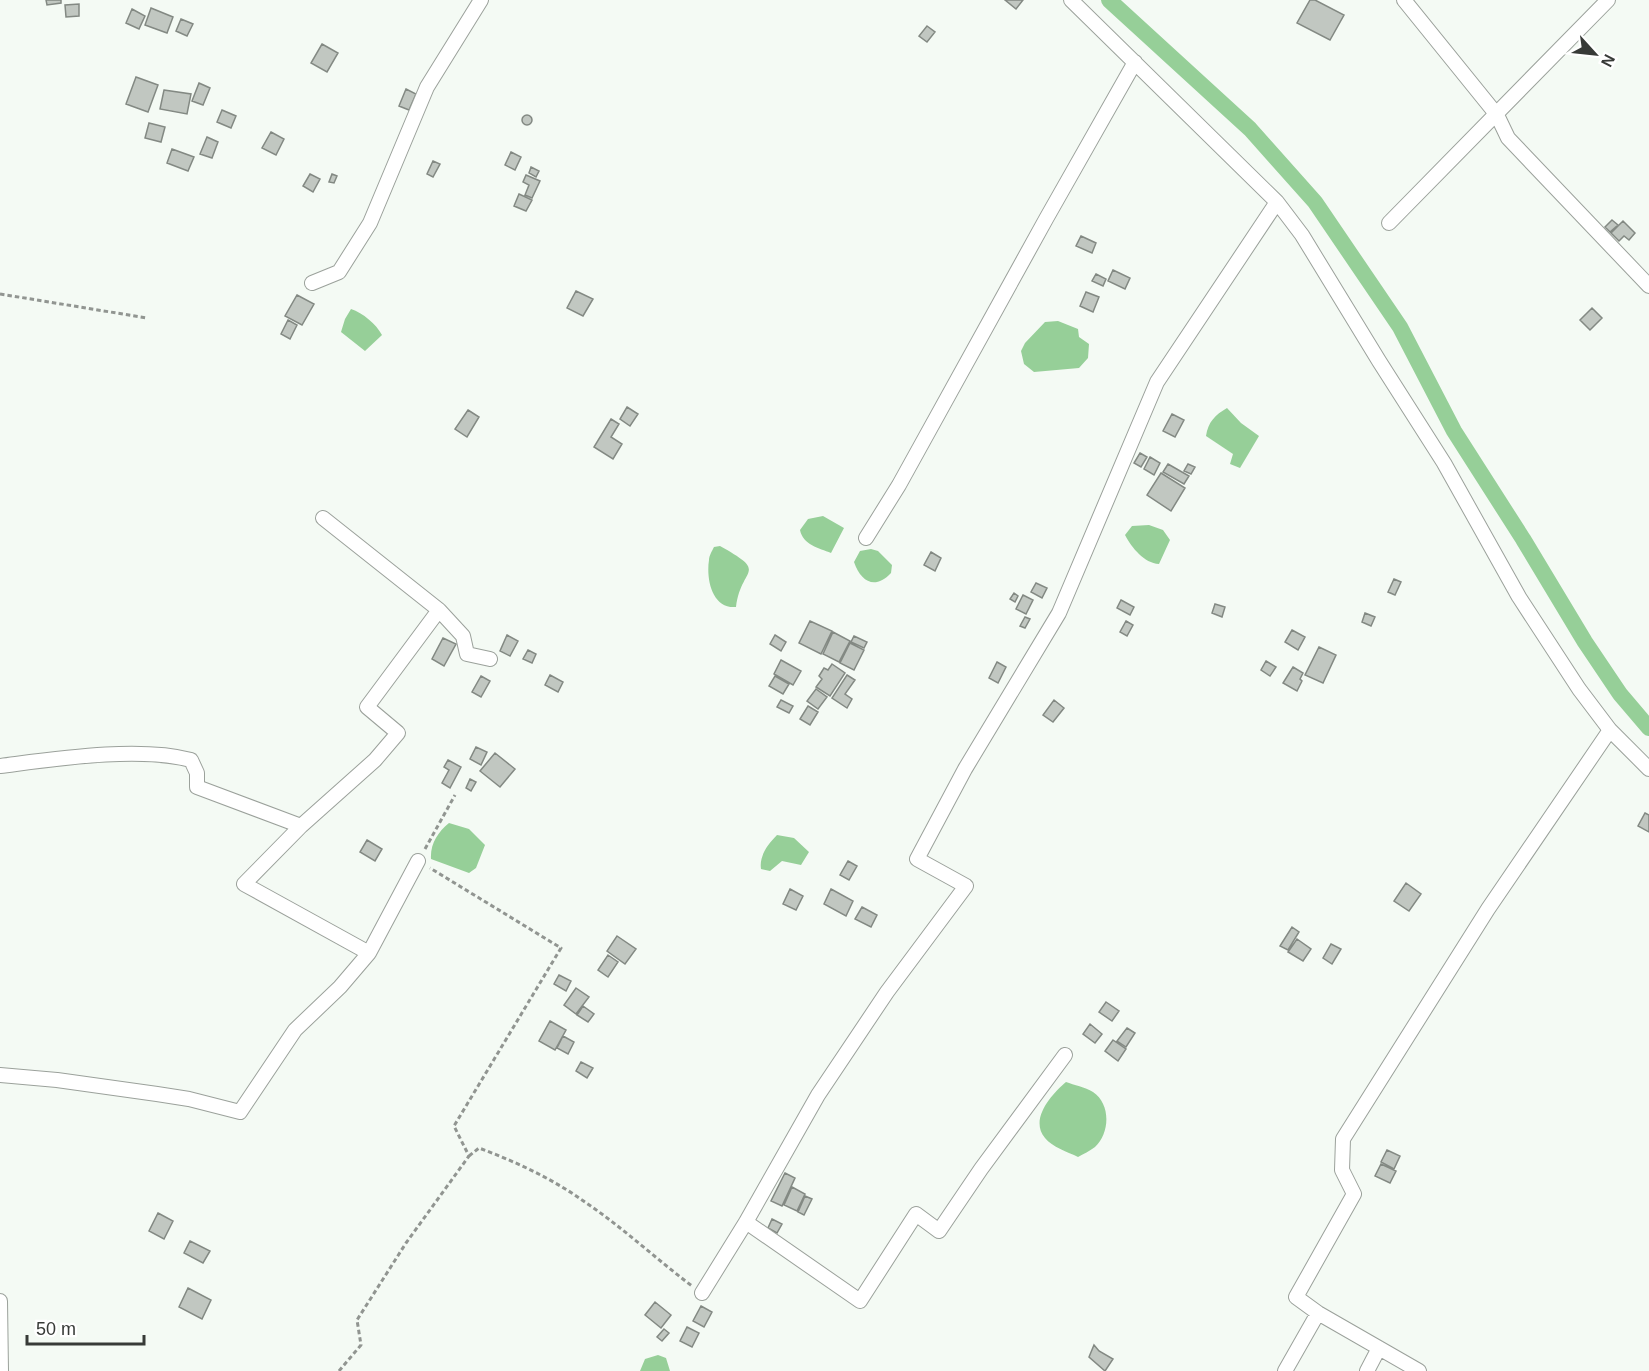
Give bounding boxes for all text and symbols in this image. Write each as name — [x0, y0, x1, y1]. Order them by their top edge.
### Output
north arrow — [1565, 24, 1625, 84]
text: N — [1598, 52, 1618, 70]
scale bar — [27, 1308, 144, 1346]
text: 50 m — [36, 1319, 76, 1339]

